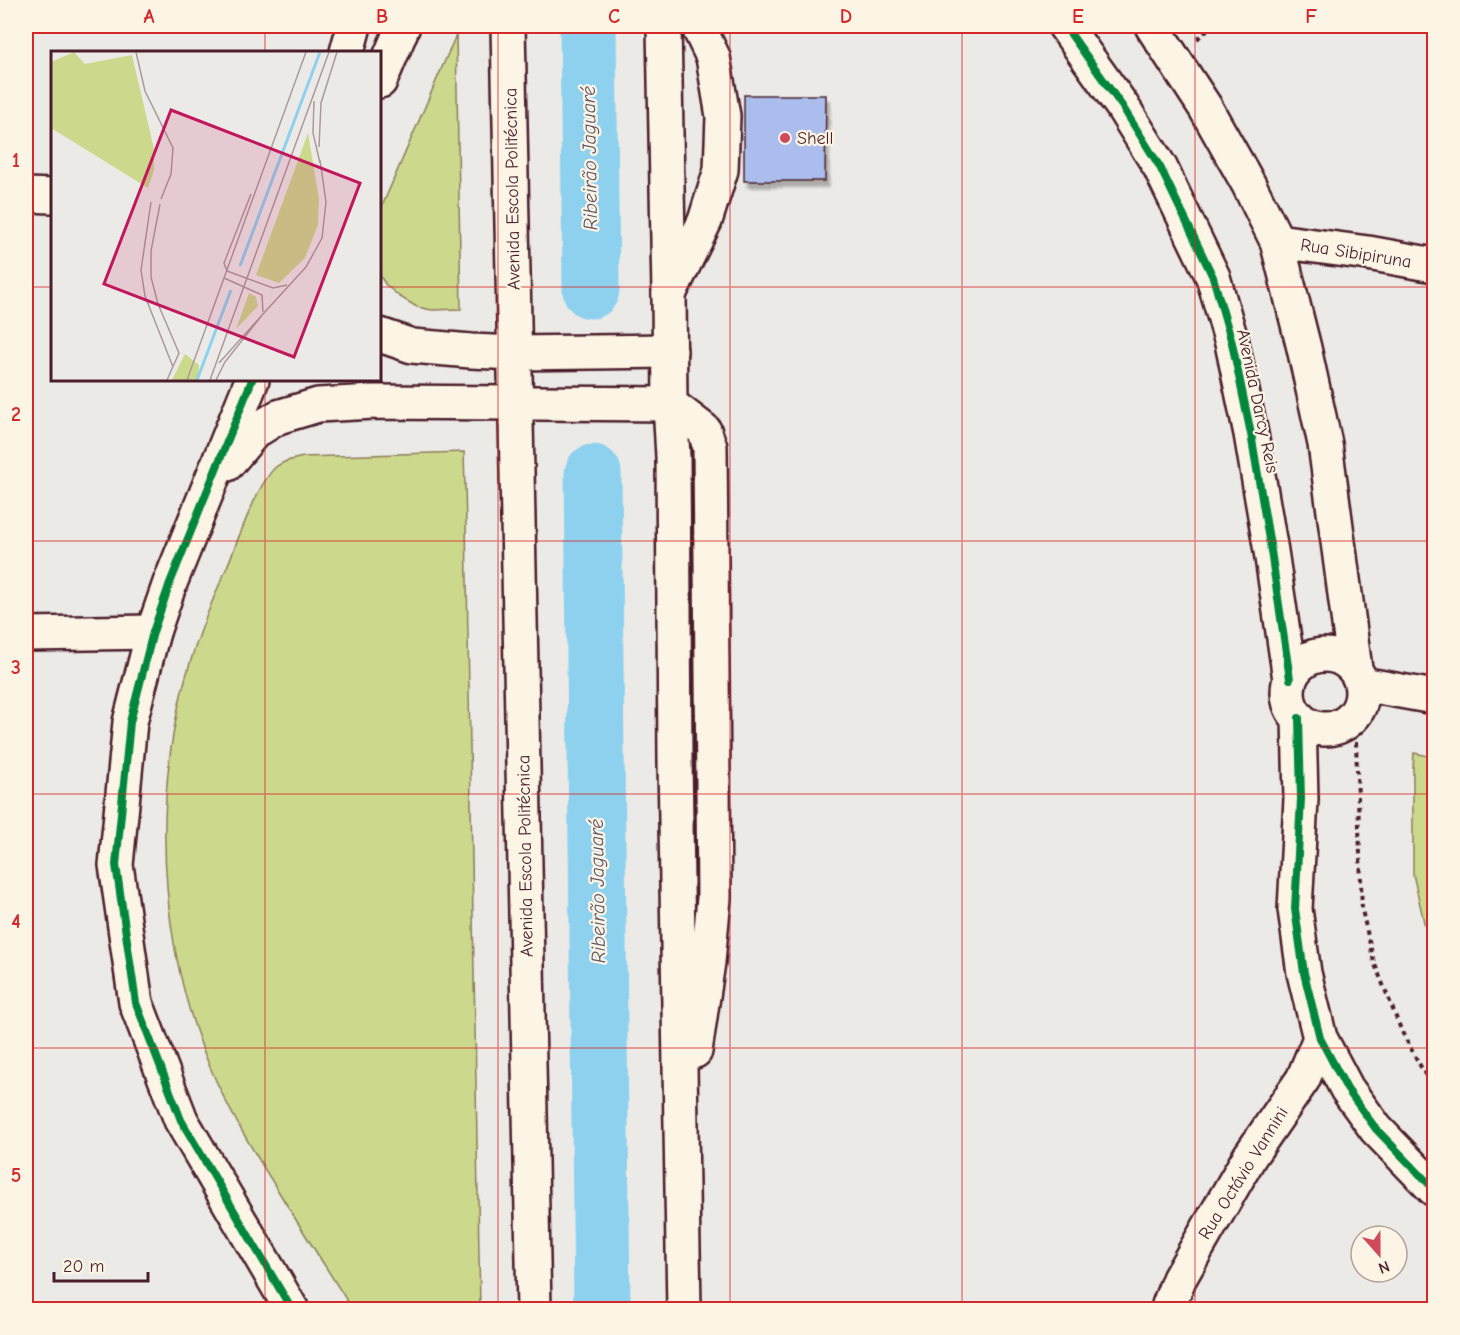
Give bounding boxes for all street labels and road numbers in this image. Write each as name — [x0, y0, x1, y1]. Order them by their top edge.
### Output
street label: Avenida Escola Politécnica — [500, 88, 525, 290]
street label: Rua Sibipiruna — [1299, 234, 1413, 273]
street label: Avenida Darcy Reis — [1232, 327, 1283, 475]
street label: Avenida Escola Politécnica — [513, 755, 538, 957]
street label: Rua Octávio Vannini — [1194, 1103, 1293, 1243]

